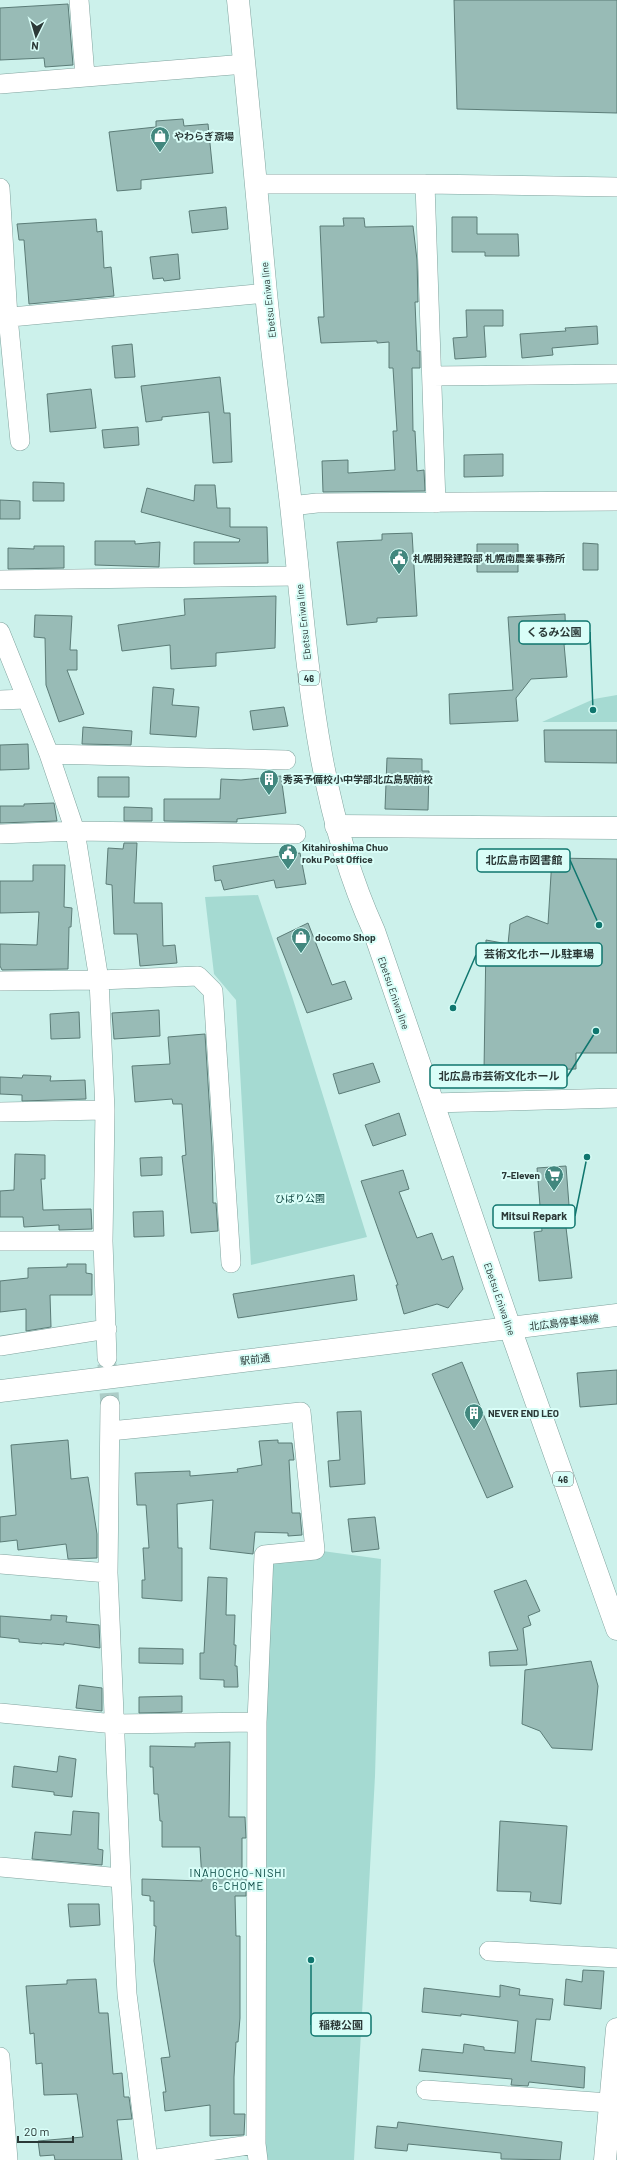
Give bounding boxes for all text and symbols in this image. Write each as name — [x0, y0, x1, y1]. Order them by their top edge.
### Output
north arrow — [16, 16, 56, 56]
text: N — [31, 40, 39, 53]
shop icon: やわらぎ斎場 — [149, 125, 171, 153]
place label: やわらぎ斎場 — [174, 130, 234, 142]
street label: Ebetsu Eniwa line — [258, 261, 278, 339]
public building icon: 札幌開発建設部 札幌南農業事務所 — [388, 547, 410, 575]
place label: 札幌開発建設部 札幌南農業事務所 — [413, 552, 565, 564]
street label: Ebetsu Eniwa line — [293, 583, 313, 661]
callout: くるみ公園 — [519, 621, 590, 644]
text: くるみ公園 — [527, 625, 581, 638]
road number: 46 — [299, 671, 319, 685]
building icon: 秀英予備校小中学部北広島駅前校 — [258, 768, 280, 796]
place label: 秀英予備校小中学部北広島駅前校 — [283, 773, 433, 785]
place label: Kitahiroshima Chuo roku Post Office — [302, 841, 389, 865]
public building icon: Kitahiroshima Chuo roku Post Office — [277, 842, 299, 870]
callout: 北広島市図書館 — [477, 849, 570, 872]
text: 北広島市図書館 — [486, 853, 563, 866]
shop icon: docomo Shop — [290, 926, 312, 954]
place label: docomo Shop — [315, 931, 376, 943]
callout: 芸術文化ホール駐車場 — [476, 943, 602, 966]
text: 芸術文化ホール駐車場 — [484, 947, 594, 960]
street label: Ebetsu Eniwa line — [376, 955, 412, 1031]
callout: 北広島市芸術文化ホール — [430, 1065, 567, 1088]
text: 北広島市芸術文化ホール — [439, 1069, 560, 1082]
supermarket icon: 7-Eleven — [543, 1164, 565, 1192]
place label: 7-Eleven — [502, 1169, 540, 1181]
park label: ひばり公園 — [275, 1192, 325, 1204]
callout: Mitsui Repark — [493, 1205, 575, 1228]
text: Mitsui Repark — [501, 1209, 567, 1222]
street label: Ebetsu Eniwa line — [482, 1261, 518, 1337]
street label: 北広島停車場線 — [529, 1312, 599, 1332]
street label: 駅前通 — [239, 1351, 271, 1367]
building icon: NEVER END LEO — [463, 1402, 485, 1430]
place label: NEVER END LEO — [488, 1407, 559, 1419]
road number: 46 — [553, 1472, 573, 1486]
district label: INAHOCHO-NISHI 6-CHOME — [190, 1866, 286, 1892]
callout: 稲穂公園 — [311, 2013, 371, 2036]
text: 稲穂公園 — [319, 2018, 363, 2031]
scale bar — [18, 2118, 73, 2144]
text: 20 m — [24, 2124, 50, 2138]

